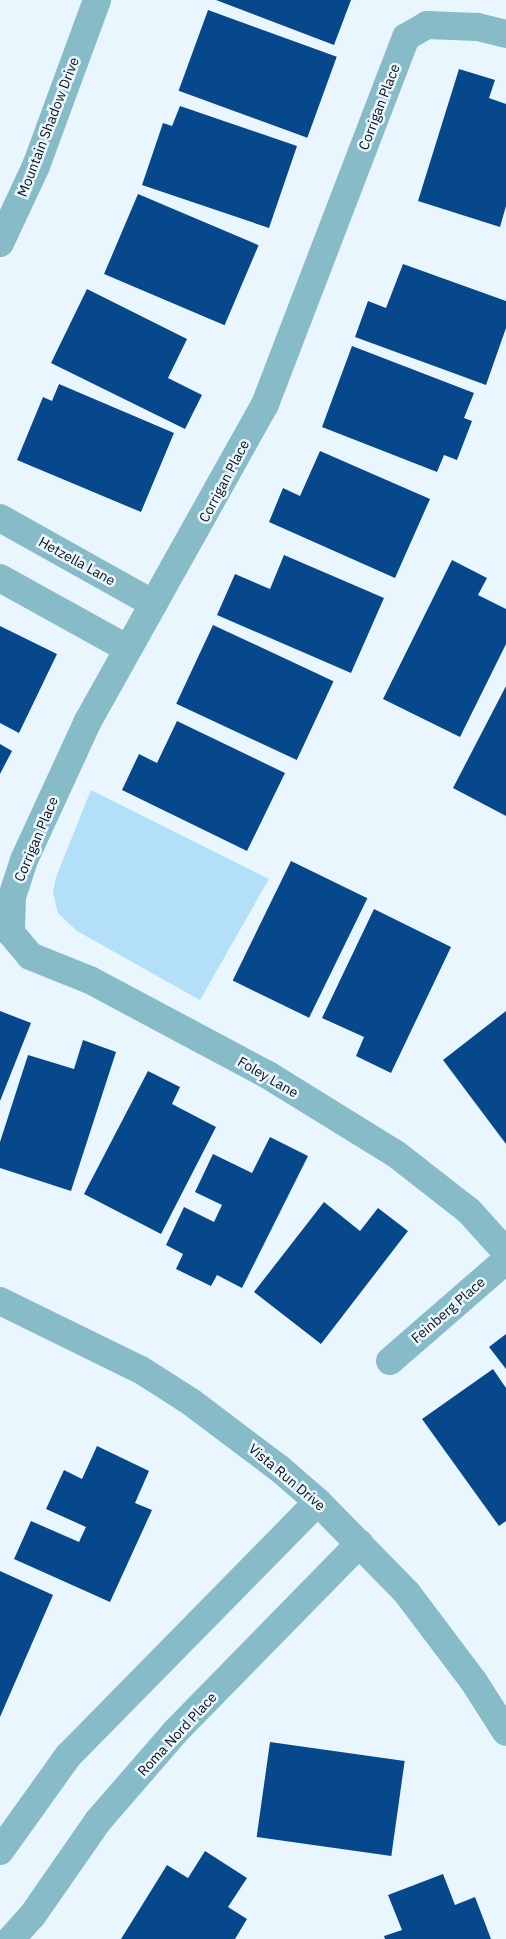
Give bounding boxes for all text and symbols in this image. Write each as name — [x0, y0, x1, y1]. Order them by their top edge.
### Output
street label: Mountain Shadow Drive — [14, 55, 82, 199]
street label: Corrigan Place — [355, 62, 403, 152]
street label: Corrigan Place — [195, 437, 253, 525]
street label: Hetzella Lane — [36, 533, 118, 589]
street label: Corrigan Place — [11, 794, 61, 884]
street label: Foley Lane — [235, 1053, 301, 1101]
street label: Feinberg Place — [408, 1273, 488, 1347]
street label: Vista Run Drive — [245, 1440, 329, 1514]
street label: Roma Nord Place — [134, 1689, 220, 1779]

